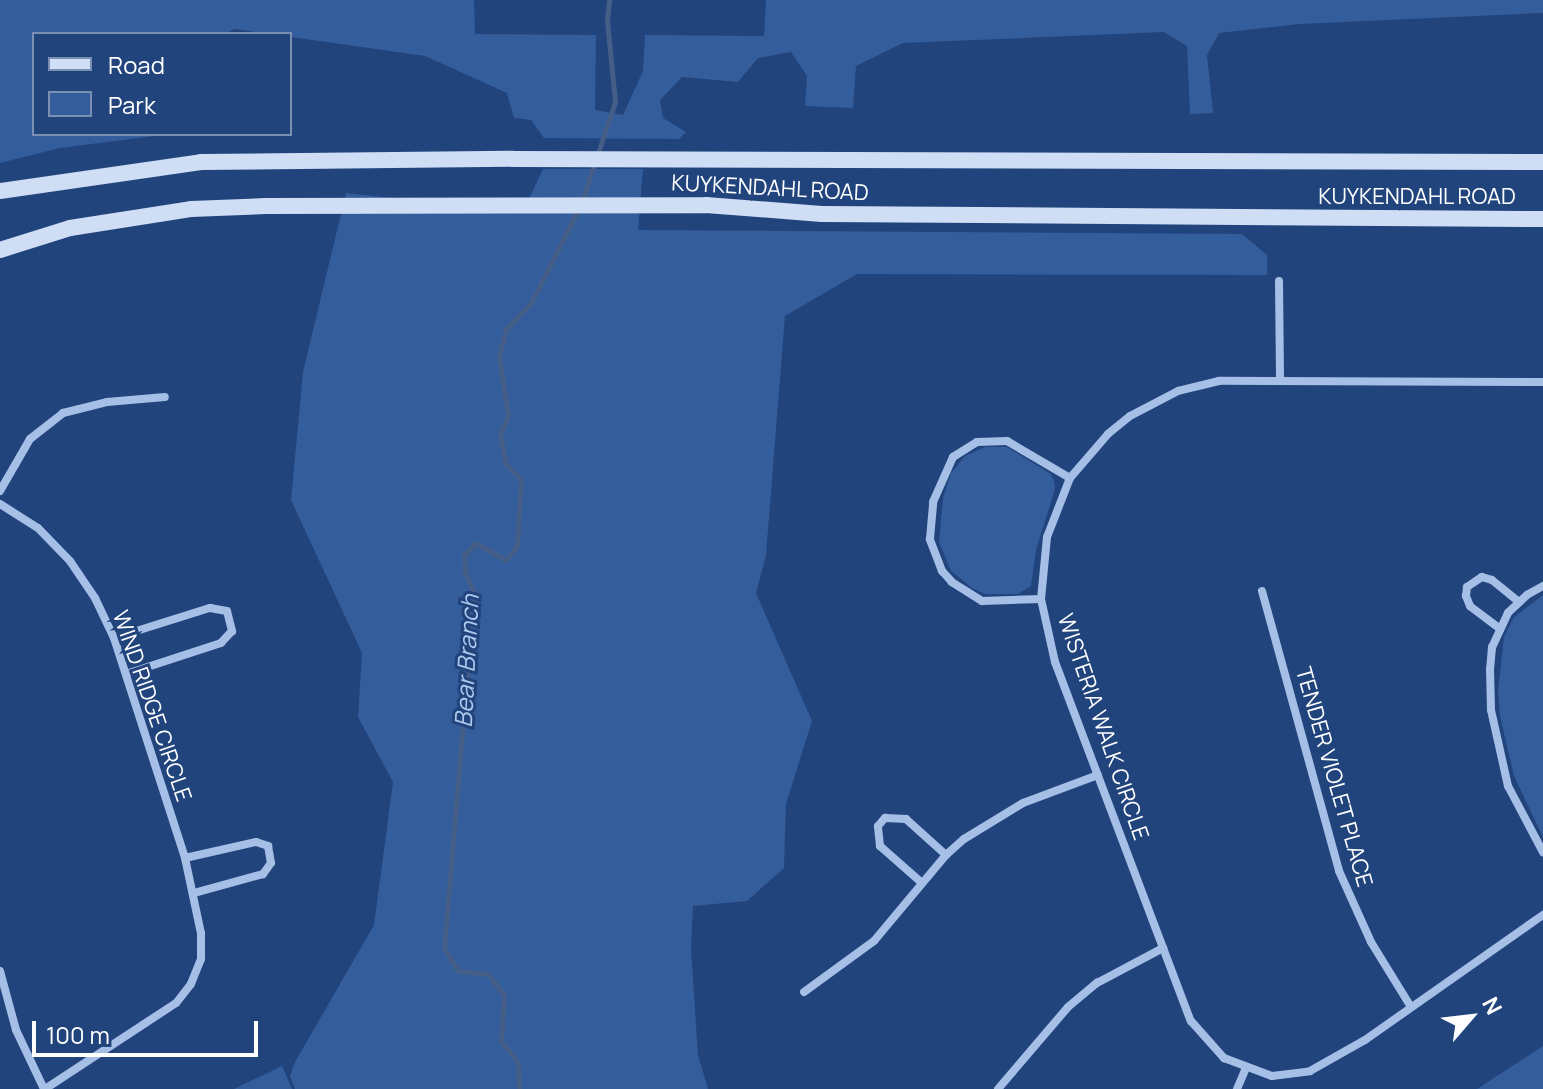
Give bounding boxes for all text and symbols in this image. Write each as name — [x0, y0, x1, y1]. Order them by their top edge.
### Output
legend — [32, 32, 292, 136]
text: Road — [108, 48, 165, 81]
text: Park — [108, 88, 156, 121]
street label: KUYKENDAHL ROAD — [670, 170, 870, 206]
street label: KUYKENDAHL ROAD — [1318, 184, 1516, 210]
water label: Bear Branch — [448, 594, 484, 728]
street label: WIND RIDGE CIRCLE — [107, 607, 197, 805]
street label: WISTERIA WALK CIRCLE — [1052, 610, 1154, 844]
street label: TENDER VIOLET PLACE — [1290, 664, 1378, 890]
north arrow — [1431, 977, 1511, 1057]
text: N — [1475, 992, 1509, 1020]
scale bar — [36, 1005, 262, 1055]
text: 100 m — [46, 1018, 110, 1051]

